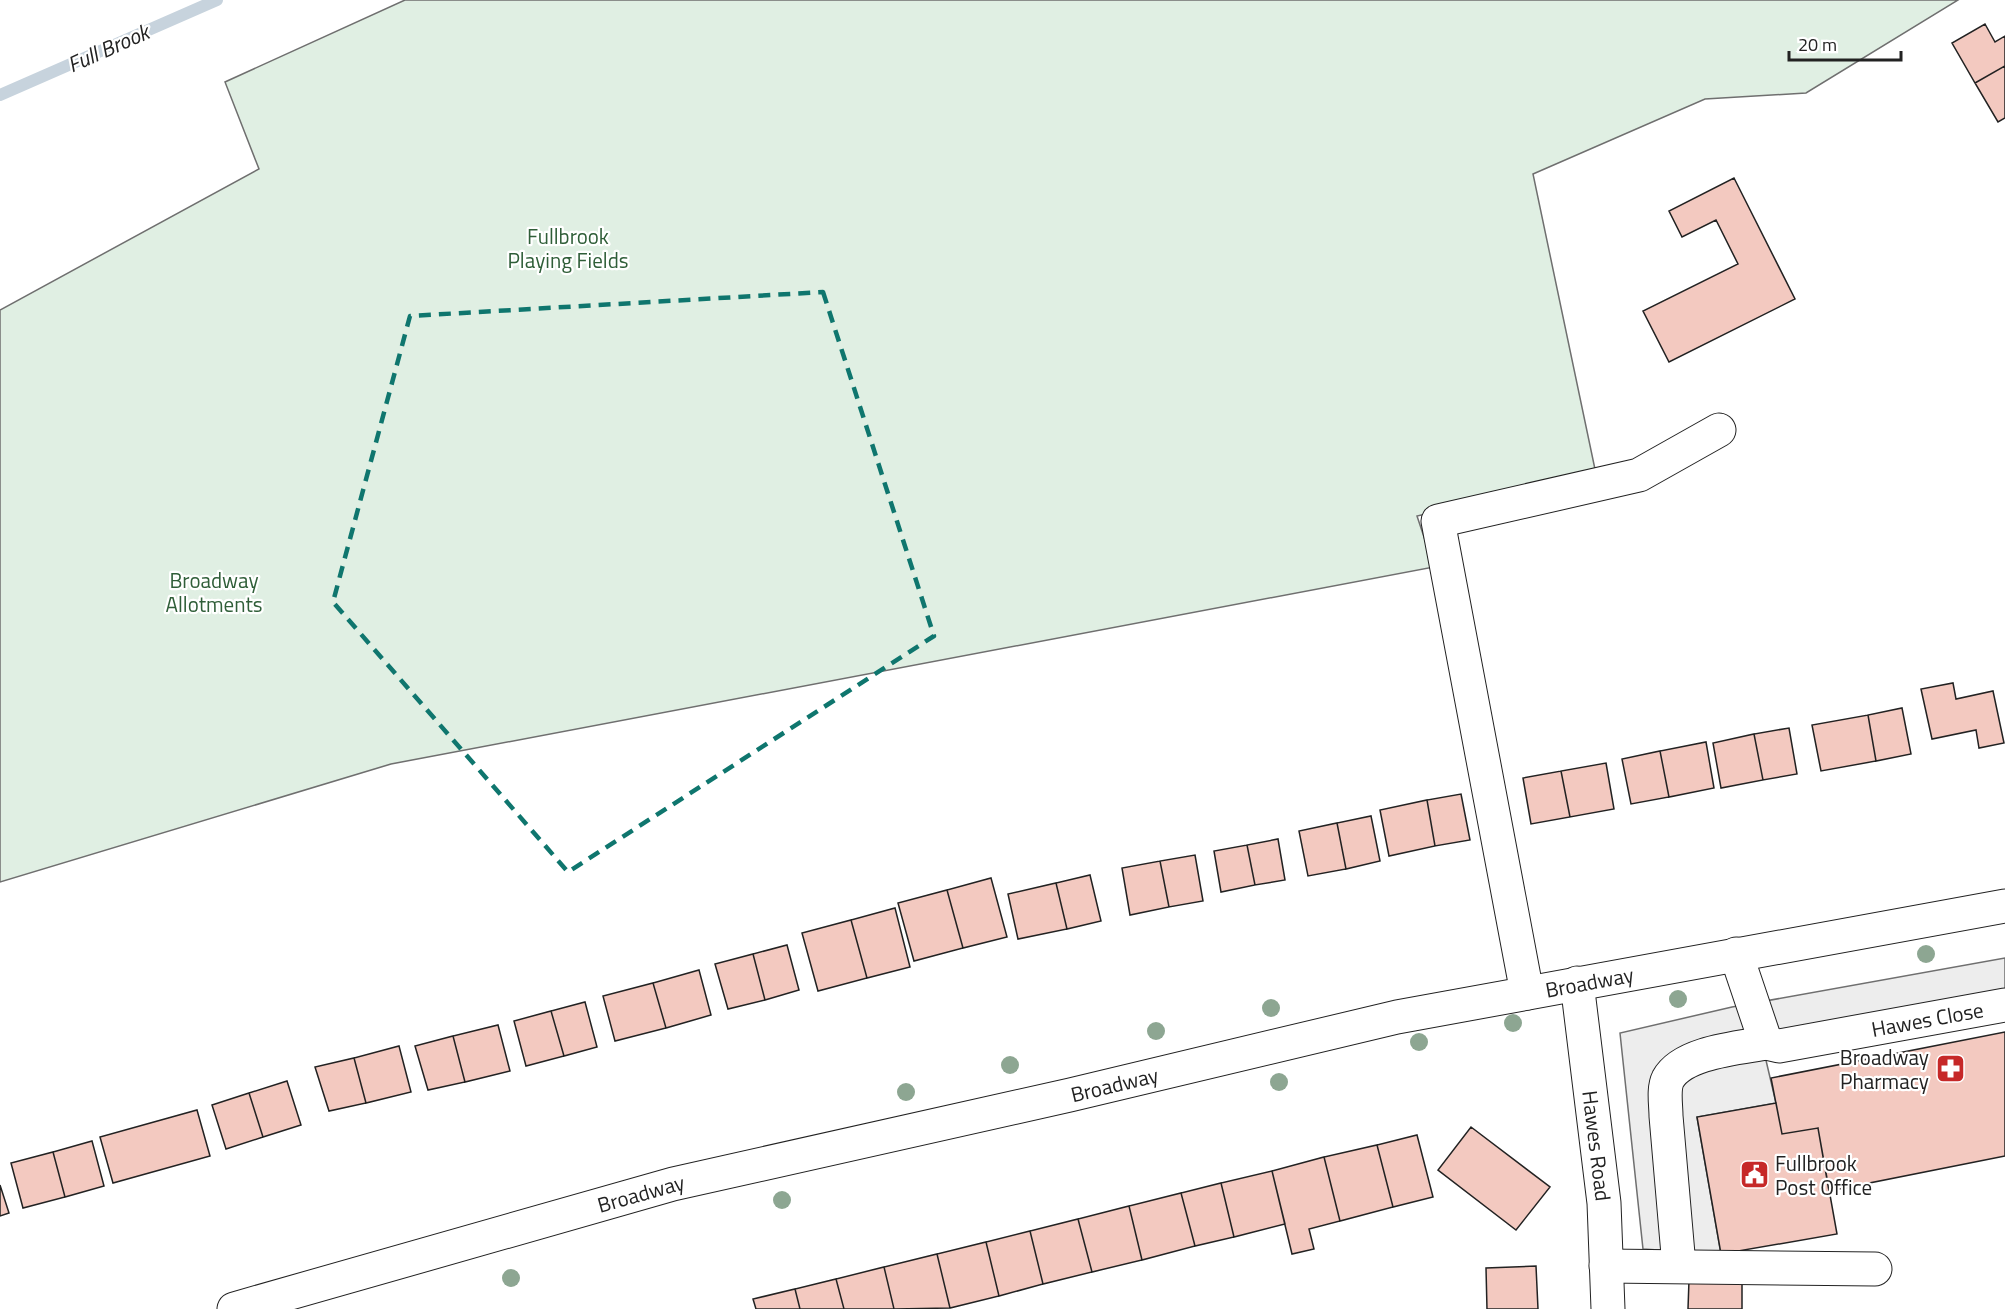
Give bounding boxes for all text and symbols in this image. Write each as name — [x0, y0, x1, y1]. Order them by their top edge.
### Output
water label: Full Brook — [62, 14, 156, 81]
scale bar — [1789, 24, 1902, 62]
text: 20 m — [1798, 31, 1837, 58]
park label: Fullbrook Playing Fields — [507, 220, 629, 276]
park label: Broadway Allotments — [165, 564, 263, 620]
street label: Broadway — [1543, 958, 1636, 1006]
street label: Hawes Close — [1869, 993, 1986, 1045]
place label: Broadway Pharmacy — [1840, 1041, 1929, 1097]
pharmacy icon: Broadway Pharmacy — [1934, 1053, 1966, 1085]
street label: Broadway — [1067, 1058, 1162, 1110]
street label: Hawes Road — [1574, 1089, 1620, 1203]
place label: Fullbrook Post Office — [1775, 1147, 1872, 1203]
public building icon: Fullbrook Post Office — [1738, 1159, 1770, 1191]
street label: Broadway — [594, 1166, 687, 1221]

